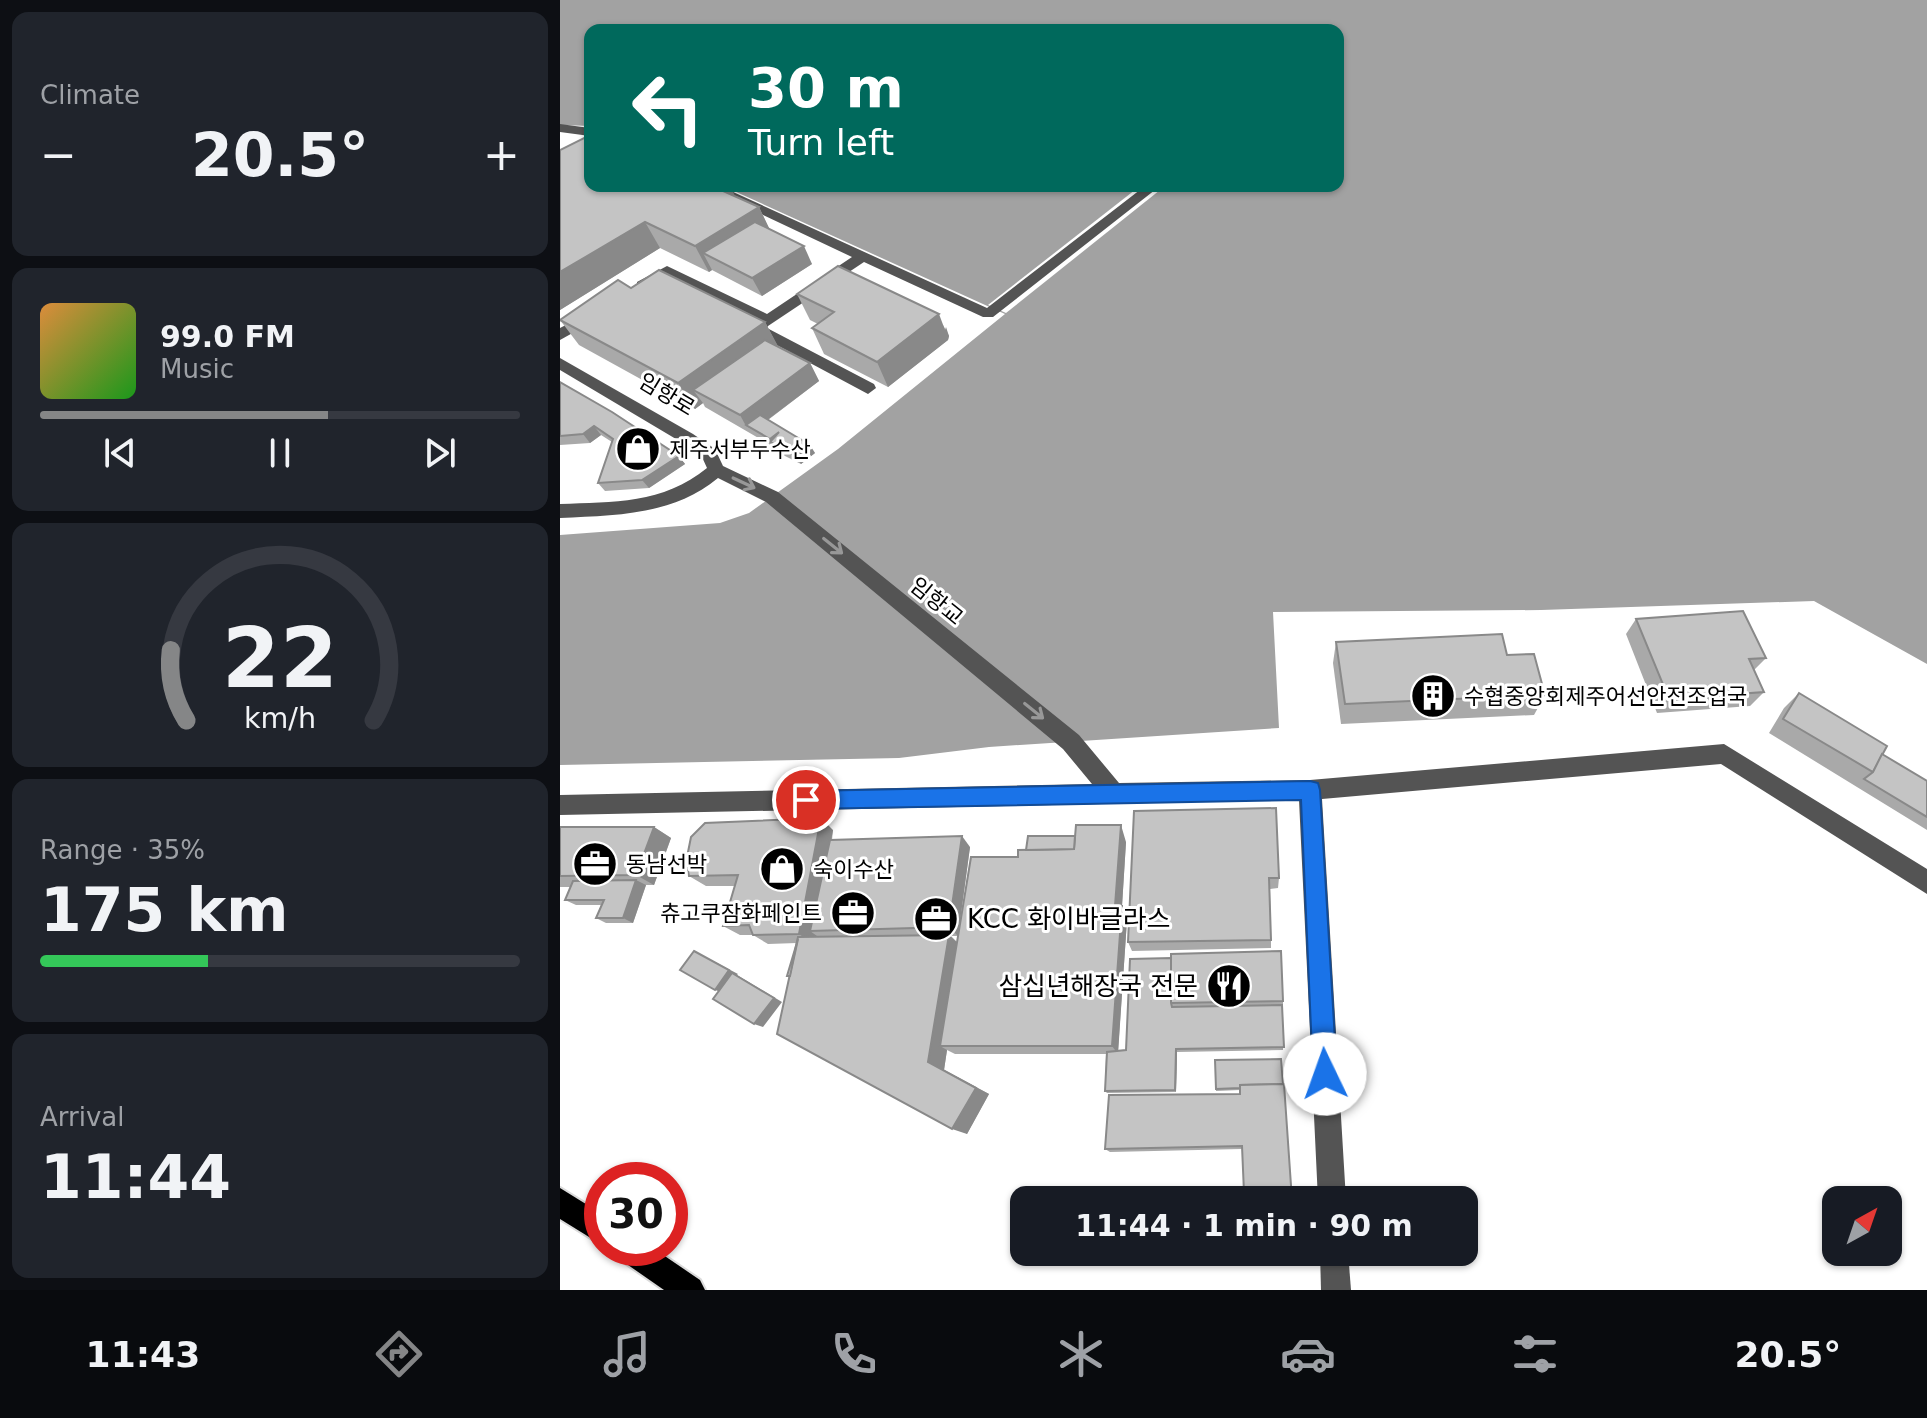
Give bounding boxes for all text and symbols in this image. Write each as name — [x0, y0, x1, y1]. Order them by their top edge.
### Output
text: 30 m — [748, 55, 904, 120]
icon: left — [616, 56, 720, 160]
text: Climate — [40, 80, 140, 110]
text: 20.5° — [191, 120, 369, 190]
text: Turn left — [748, 122, 894, 163]
text: − — [40, 129, 77, 180]
text: + — [483, 129, 520, 180]
text: 99.0 FM — [160, 319, 295, 354]
text: Music — [160, 354, 234, 384]
street label: 임항로 — [634, 368, 699, 421]
shop icon: 제주서부두수산 — [614, 425, 662, 473]
icon: previous — [98, 431, 142, 475]
icon: pause — [258, 431, 302, 475]
icon: next — [418, 431, 462, 475]
place label: 제주서부두수산 — [669, 437, 811, 462]
one-way arrow — [732, 476, 756, 491]
one-way arrow — [822, 537, 843, 555]
street label: 임항교 — [905, 573, 968, 630]
text: 22 — [222, 610, 338, 707]
building icon: 수협중앙회제주어선안전조업국 — [1409, 672, 1457, 720]
place label: 수협중앙회제주어선안전조업국 — [1464, 684, 1747, 709]
text: km/h — [244, 701, 316, 735]
one-way arrow — [1023, 702, 1043, 720]
pin — [772, 766, 840, 834]
icon: arrive — [784, 778, 828, 822]
text: Range · 35% — [40, 835, 205, 865]
office icon: 동남선박 — [571, 840, 619, 888]
shop icon: 숙이수산 — [758, 845, 806, 893]
place label: 동남선박 — [626, 852, 707, 877]
place label: 숙이수산 — [813, 857, 894, 882]
text: 175 km — [40, 875, 289, 945]
office icon: 츄고쿠잠화페인트 — [829, 889, 877, 937]
office icon: KCC 화이바글라스 — [912, 895, 960, 943]
place label: 츄고쿠잠화페인트 — [660, 901, 822, 926]
place label: KCC 화이바글라스 — [967, 904, 1171, 934]
restaurant icon: 삼십년해장국 전문 — [1205, 962, 1253, 1010]
place label: 삼십년해장국 전문 — [998, 971, 1198, 1001]
position arrow — [1283, 1032, 1367, 1116]
text: Arrival — [40, 1102, 124, 1132]
text: 11:44 — [40, 1142, 231, 1212]
speed limit sign: 30 — [584, 1162, 688, 1266]
north arrow — [1822, 1186, 1902, 1266]
map controls — [1822, 1186, 1902, 1266]
text: 11:44 · 1 min · 90 m — [1075, 1208, 1413, 1243]
icon: directions — [371, 1326, 427, 1382]
icon: music — [599, 1326, 655, 1382]
icon: phone — [826, 1326, 882, 1382]
icon: climate — [1053, 1326, 1109, 1382]
icon: car — [1280, 1326, 1336, 1382]
icon: filters — [1507, 1326, 1563, 1382]
text: 11:43 — [86, 1334, 200, 1375]
text: 20.5° — [1735, 1334, 1841, 1375]

